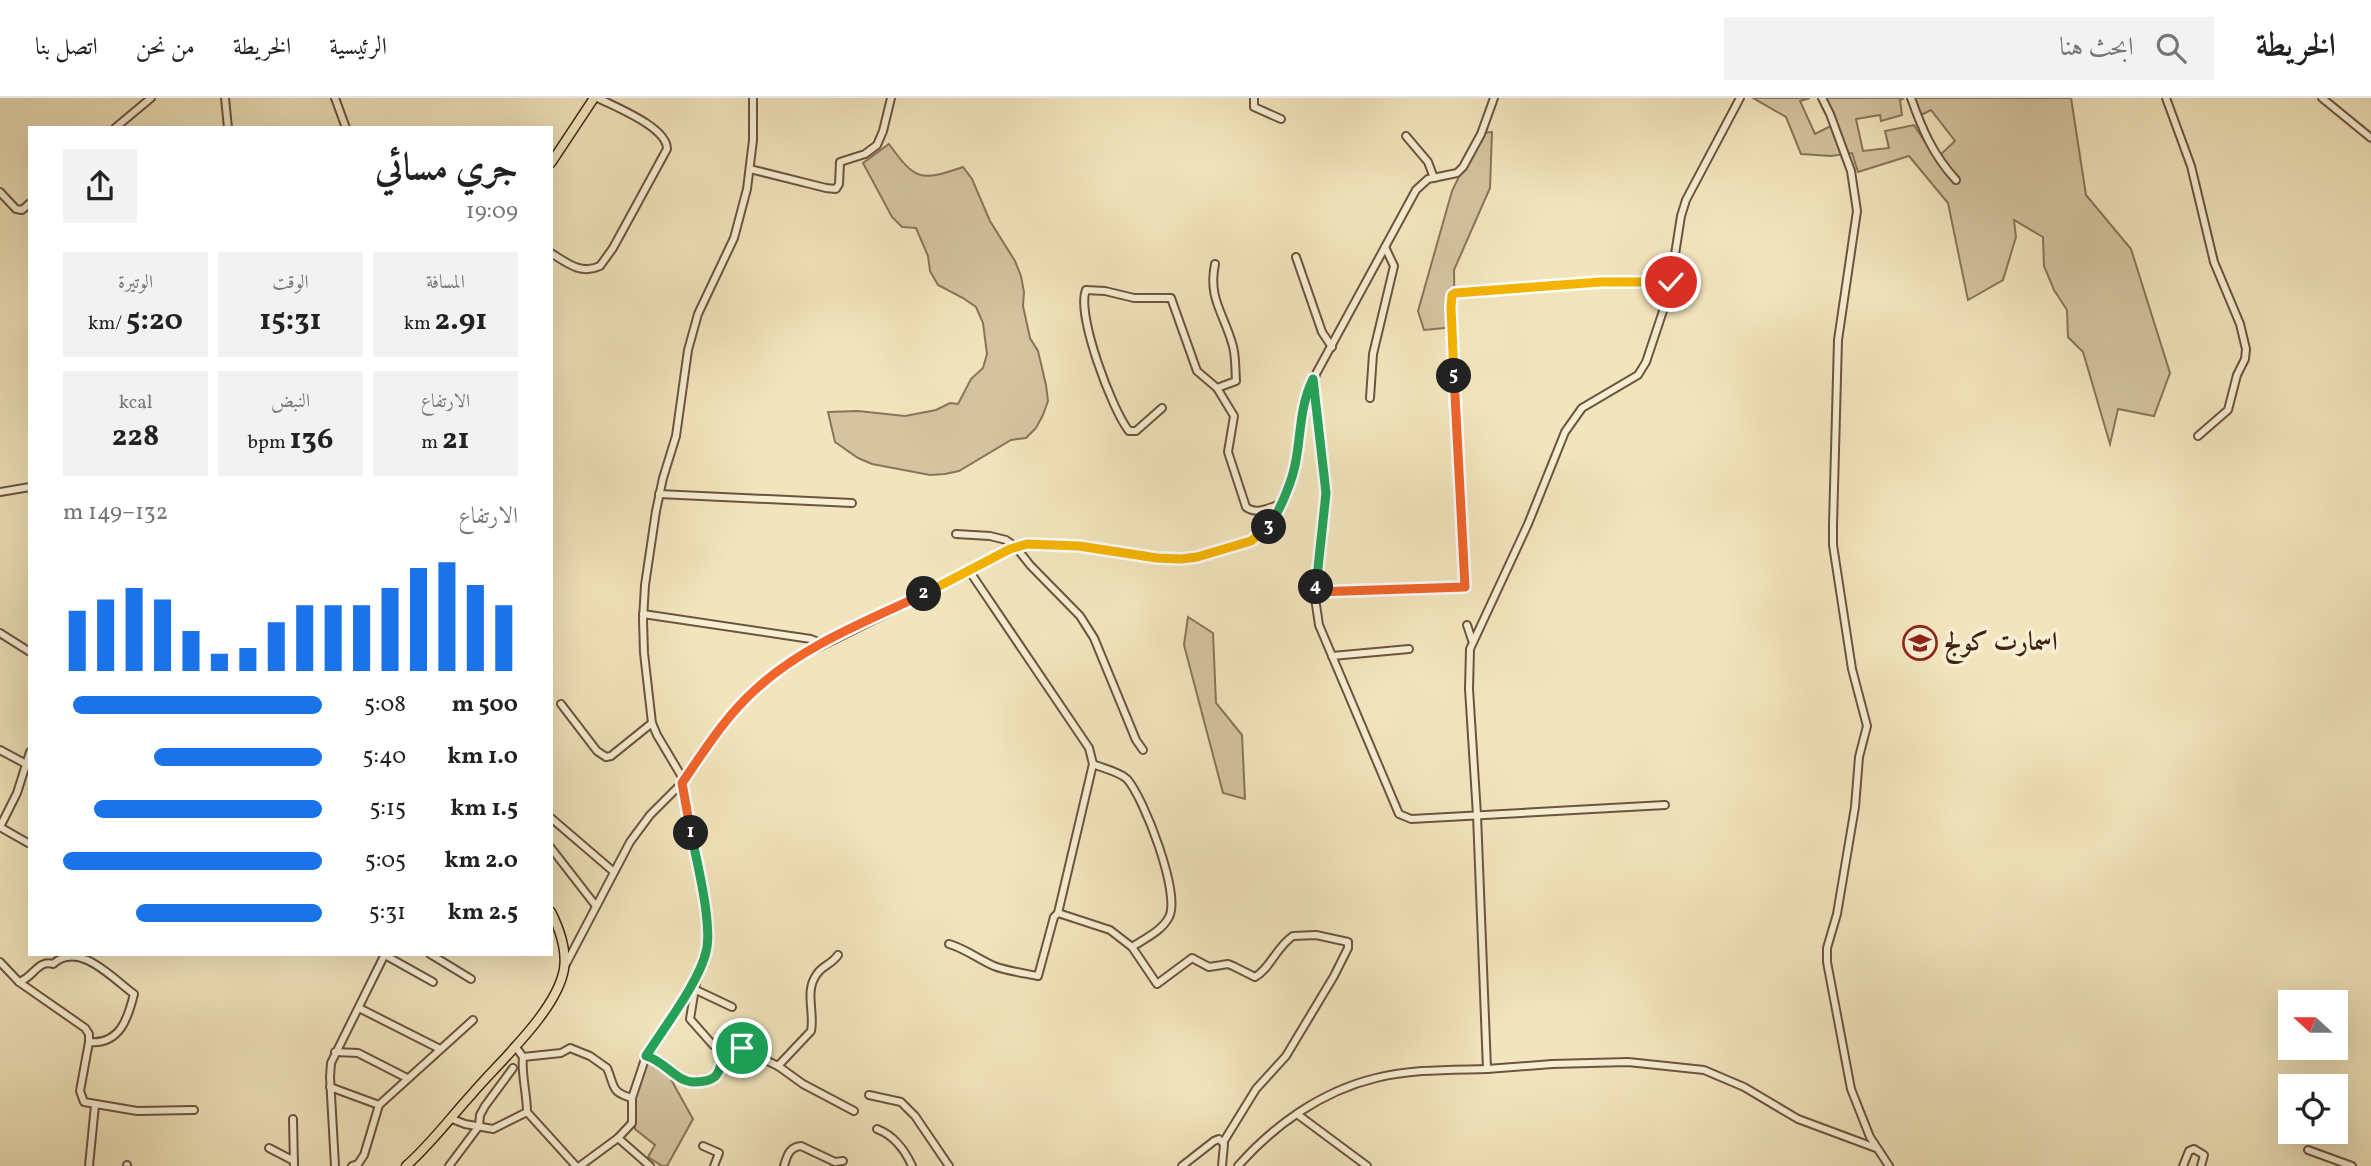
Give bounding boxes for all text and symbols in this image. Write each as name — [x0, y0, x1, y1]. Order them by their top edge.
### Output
search box — [1724, 17, 2214, 80]
text: الخريطة — [2256, 25, 2336, 71]
icon: search — [2152, 29, 2190, 67]
text: ابحث هنا — [2059, 30, 2134, 66]
text: اتصل بنا — [35, 31, 98, 65]
text: من نحن — [136, 31, 195, 65]
text: الخريطة — [233, 31, 291, 65]
text: الرئيسية — [329, 31, 387, 65]
text: جري مسائي — [375, 143, 518, 196]
button: share — [63, 149, 137, 223]
text: 19:09 — [466, 196, 518, 228]
pin — [1641, 252, 1701, 312]
icon: check — [1652, 263, 1690, 301]
text: الوتيرة — [118, 270, 153, 296]
text: الوقت — [272, 270, 309, 296]
text: المسافة — [426, 270, 465, 296]
text: 5:20 — [126, 300, 183, 342]
text: 15:31 — [259, 300, 322, 342]
text: 2.91 — [435, 300, 487, 342]
text: /km — [88, 311, 126, 337]
text: km — [404, 311, 435, 337]
pin: 5 — [1436, 358, 1472, 394]
text: 5 — [1449, 362, 1458, 388]
text: النبض — [271, 389, 310, 415]
text: الارتفاع — [421, 389, 470, 415]
text: kcal — [119, 390, 152, 416]
text: 228 — [112, 416, 159, 458]
text: 136 — [290, 419, 333, 461]
text: 21 — [442, 419, 470, 461]
text: bpm — [248, 430, 290, 456]
text: m — [421, 430, 442, 456]
text: 132–149 m — [63, 497, 168, 529]
text: الارتفاع — [458, 501, 518, 533]
pin: 3 — [1252, 510, 1286, 544]
text: 3 — [1264, 513, 1273, 539]
pin: 4 — [1298, 570, 1334, 604]
text: 4 — [1310, 573, 1321, 599]
pin: 2 — [906, 576, 942, 612]
text: 2 — [919, 580, 928, 606]
school or university icon: اسمارت كولج — [1901, 624, 1939, 662]
place label: اسمارت كولج — [1944, 625, 2058, 664]
text: 5:08 — [364, 689, 406, 721]
text: 500 m — [452, 689, 518, 721]
text: 5:40 — [362, 741, 406, 773]
text: 1.0 km — [447, 741, 518, 773]
text: 5:15 — [370, 793, 406, 825]
text: 1.5 km — [451, 793, 518, 825]
pin: 1 — [674, 816, 708, 850]
text: 1 — [687, 819, 694, 845]
text: 5:05 — [365, 845, 406, 877]
text: 2.0 km — [445, 845, 518, 877]
text: 5:31 — [369, 897, 406, 929]
text: 2.5 km — [448, 897, 518, 929]
north arrow — [2278, 990, 2348, 1060]
map controls — [2278, 990, 2348, 1144]
pin — [712, 1018, 772, 1078]
icon: arrive — [723, 1029, 761, 1067]
button: locate — [2278, 1074, 2348, 1144]

